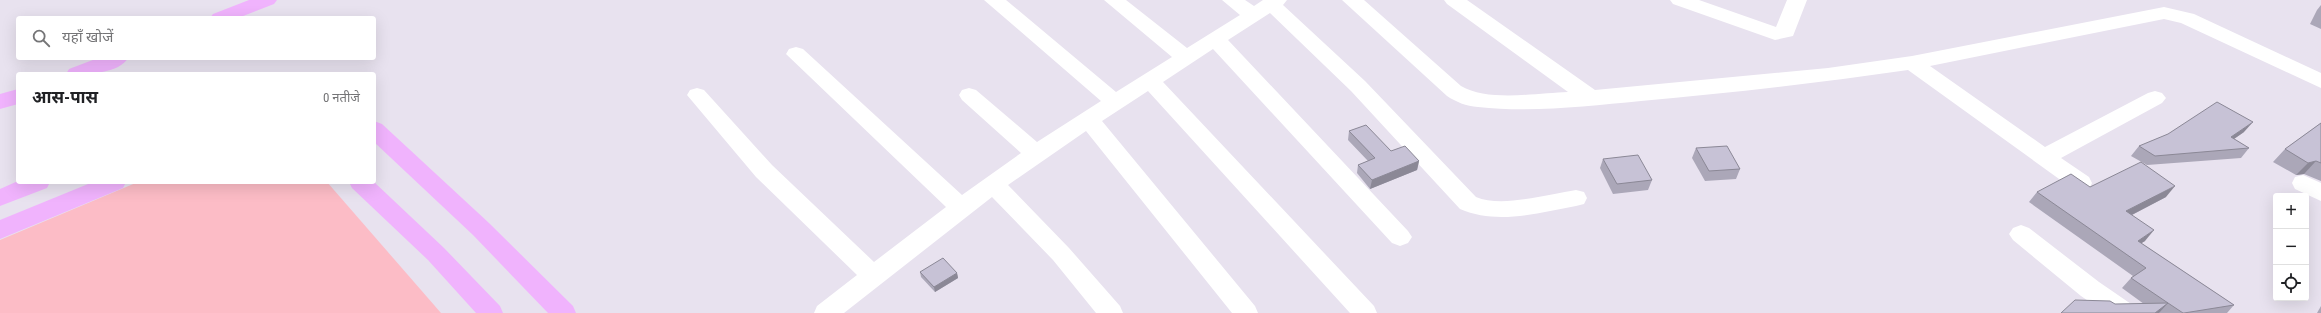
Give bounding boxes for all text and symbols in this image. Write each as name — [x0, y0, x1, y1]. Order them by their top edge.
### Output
search box — [16, 16, 376, 60]
icon: search — [30, 27, 52, 49]
text: यहाँ खोजें — [62, 28, 113, 46]
text: आस-पास — [32, 87, 98, 107]
text: 0 नतीजे — [323, 90, 360, 105]
map controls — [2273, 193, 2309, 301]
button: + — [2273, 193, 2309, 229]
button: − — [2273, 229, 2309, 265]
button: locate — [2273, 265, 2309, 301]

